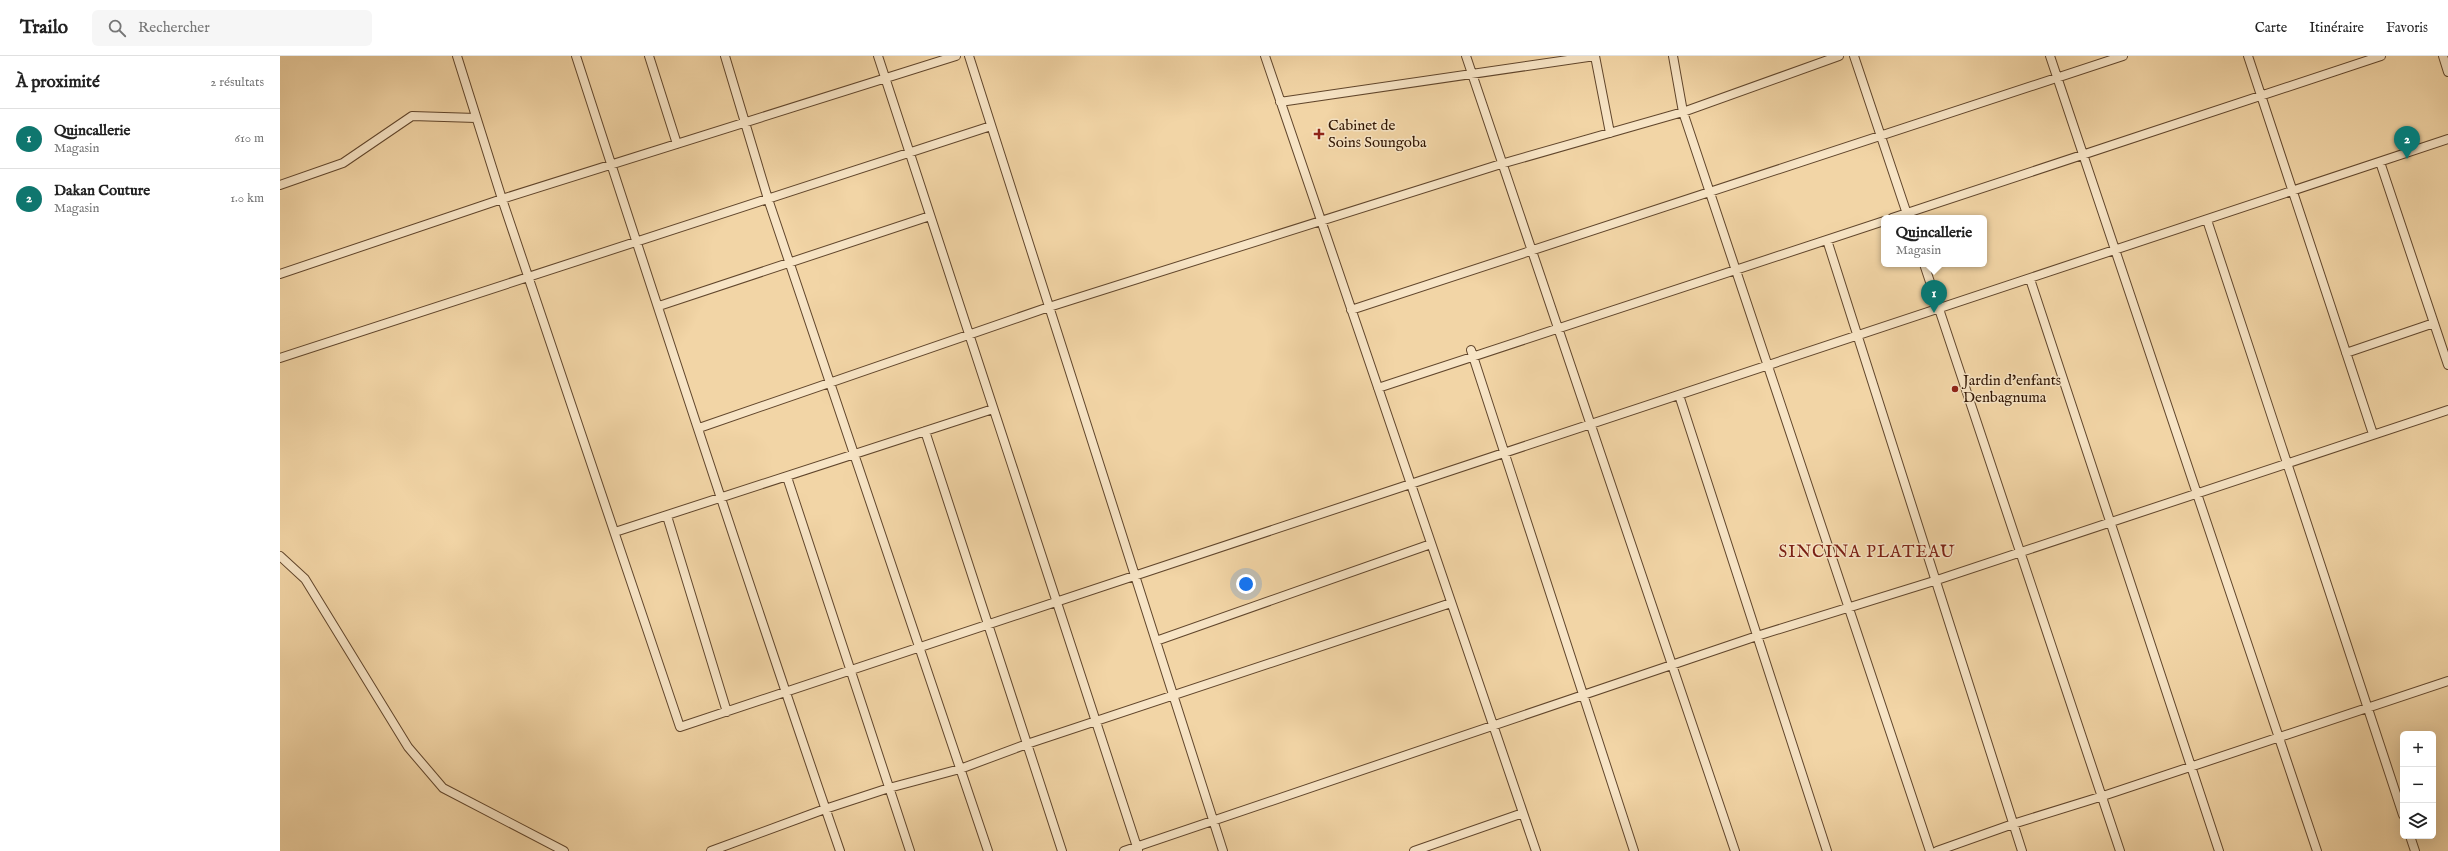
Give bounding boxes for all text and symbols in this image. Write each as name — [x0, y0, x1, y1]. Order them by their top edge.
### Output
search box — [92, 10, 372, 46]
text: Trailo — [20, 16, 68, 40]
icon: search — [106, 17, 128, 39]
text: Rechercher — [138, 18, 210, 37]
text: Carte — [2255, 19, 2287, 37]
text: Itinéraire — [2309, 19, 2364, 37]
text: Favoris — [2386, 19, 2428, 37]
text: À proximité — [16, 72, 100, 93]
text: 2 résultats — [210, 74, 264, 91]
place label: Cabinet de Soins Soungoba — [1328, 116, 1427, 152]
text: Quincallerie — [54, 121, 130, 140]
pin: 2 — [2394, 126, 2420, 159]
marker: Cabinet de Soins Soungoba — [1313, 128, 1325, 140]
text: 1 — [27, 130, 31, 147]
text: 610 m — [235, 130, 264, 147]
text: Magasin — [54, 140, 100, 157]
text: Dakan Couture — [54, 181, 150, 200]
text: 2 — [26, 190, 32, 207]
text: 1.0 km — [230, 190, 264, 207]
text: Magasin — [54, 200, 100, 217]
popup — [1881, 215, 1987, 267]
text: Quincallerie — [1896, 223, 1972, 242]
text: Magasin — [1896, 242, 1941, 259]
pin: 1 — [1921, 280, 1947, 313]
place label: Jardin d'enfants Denbagnuma — [1961, 371, 2061, 407]
marker: Jardin d'enfants Denbagnuma — [1950, 384, 1960, 394]
district label: SINCINA PLATEAU — [1779, 542, 1955, 563]
your location — [1236, 574, 1256, 594]
map controls — [2400, 731, 2436, 839]
button: + — [2400, 731, 2436, 767]
button: − — [2400, 767, 2436, 803]
button: layers — [2400, 803, 2436, 839]

